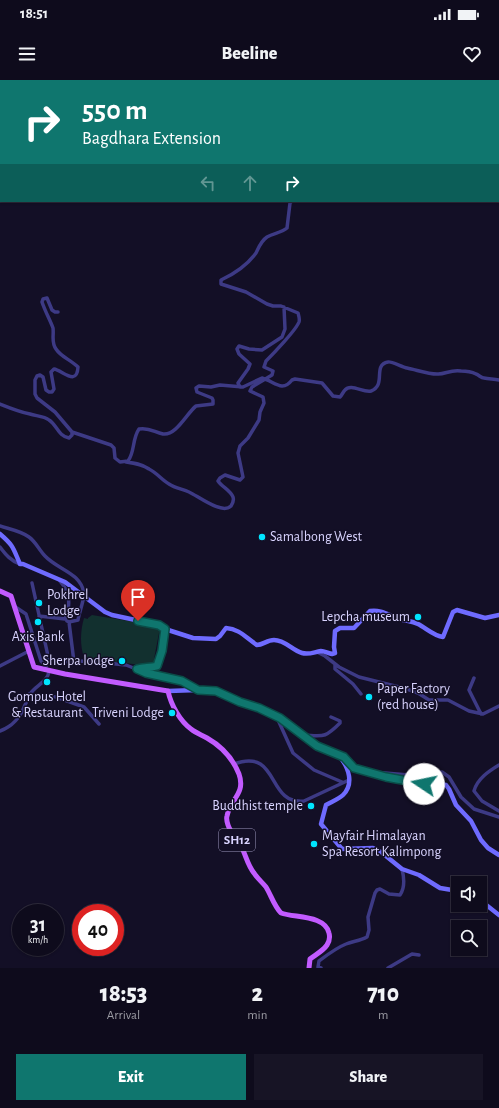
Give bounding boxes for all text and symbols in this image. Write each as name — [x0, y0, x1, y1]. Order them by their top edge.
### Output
text: 18:51 — [20, 6, 48, 21]
icon: menu — [16, 43, 38, 65]
icon: heart — [461, 43, 483, 65]
text: Beeline — [222, 45, 277, 63]
icon: right — [16, 96, 68, 148]
text: 550 m — [82, 97, 148, 125]
text: Bagdhara Extension — [82, 130, 221, 148]
icon: left — [197, 172, 219, 194]
icon: ahead — [239, 172, 261, 194]
icon: right — [281, 172, 303, 194]
place label: Samalbong West — [270, 530, 363, 544]
marker: Samalbong West — [257, 532, 267, 542]
pin — [121, 580, 155, 621]
icon: arrive — [127, 586, 149, 608]
place label: Pokhrel Lodge — [47, 588, 89, 618]
marker: Pokhrel Lodge — [34, 598, 44, 608]
place label: Lepcha museum — [321, 610, 410, 624]
marker: Lepcha museum — [413, 612, 423, 622]
marker: Axis Bank — [33, 617, 43, 627]
place label: Axis Bank — [12, 630, 65, 644]
place label: Sherpa lodge — [43, 654, 114, 668]
marker: Sherpa lodge — [117, 656, 127, 666]
marker: Gompus Hotel & Restaurant — [42, 677, 52, 687]
place label: Paper Factory (red house) — [377, 682, 450, 712]
place label: Gompus Hotel & Restaurant — [8, 690, 86, 720]
marker: Paper Factory (red house) — [364, 692, 374, 702]
place label: Triveni Lodge — [92, 706, 164, 720]
marker: Triveni Lodge — [167, 708, 177, 718]
position arrow — [403, 763, 445, 805]
place label: Buddhist temple — [212, 799, 303, 813]
marker: Buddhist temple — [306, 801, 316, 811]
road number: SH12 — [219, 829, 255, 851]
place label: Mayfair Himalayan Spa Resort Kalimpong — [322, 829, 442, 859]
marker: Mayfair Himalayan Spa Resort Kalimpong — [309, 839, 319, 849]
map controls — [451, 876, 487, 956]
button: sound — [451, 876, 487, 912]
speed limit sign: 40 — [72, 904, 124, 956]
text: 31 — [30, 915, 46, 935]
button: search — [451, 920, 487, 956]
text: km/h — [28, 935, 48, 945]
text: 18:53 — [100, 982, 147, 1006]
text: 2 — [252, 982, 263, 1006]
text: 710 — [367, 982, 399, 1006]
text: Arrival — [107, 1009, 140, 1022]
text: min — [247, 1009, 267, 1022]
text: m — [378, 1009, 388, 1022]
button: Exit — [16, 1054, 246, 1100]
button: Share — [254, 1054, 483, 1100]

